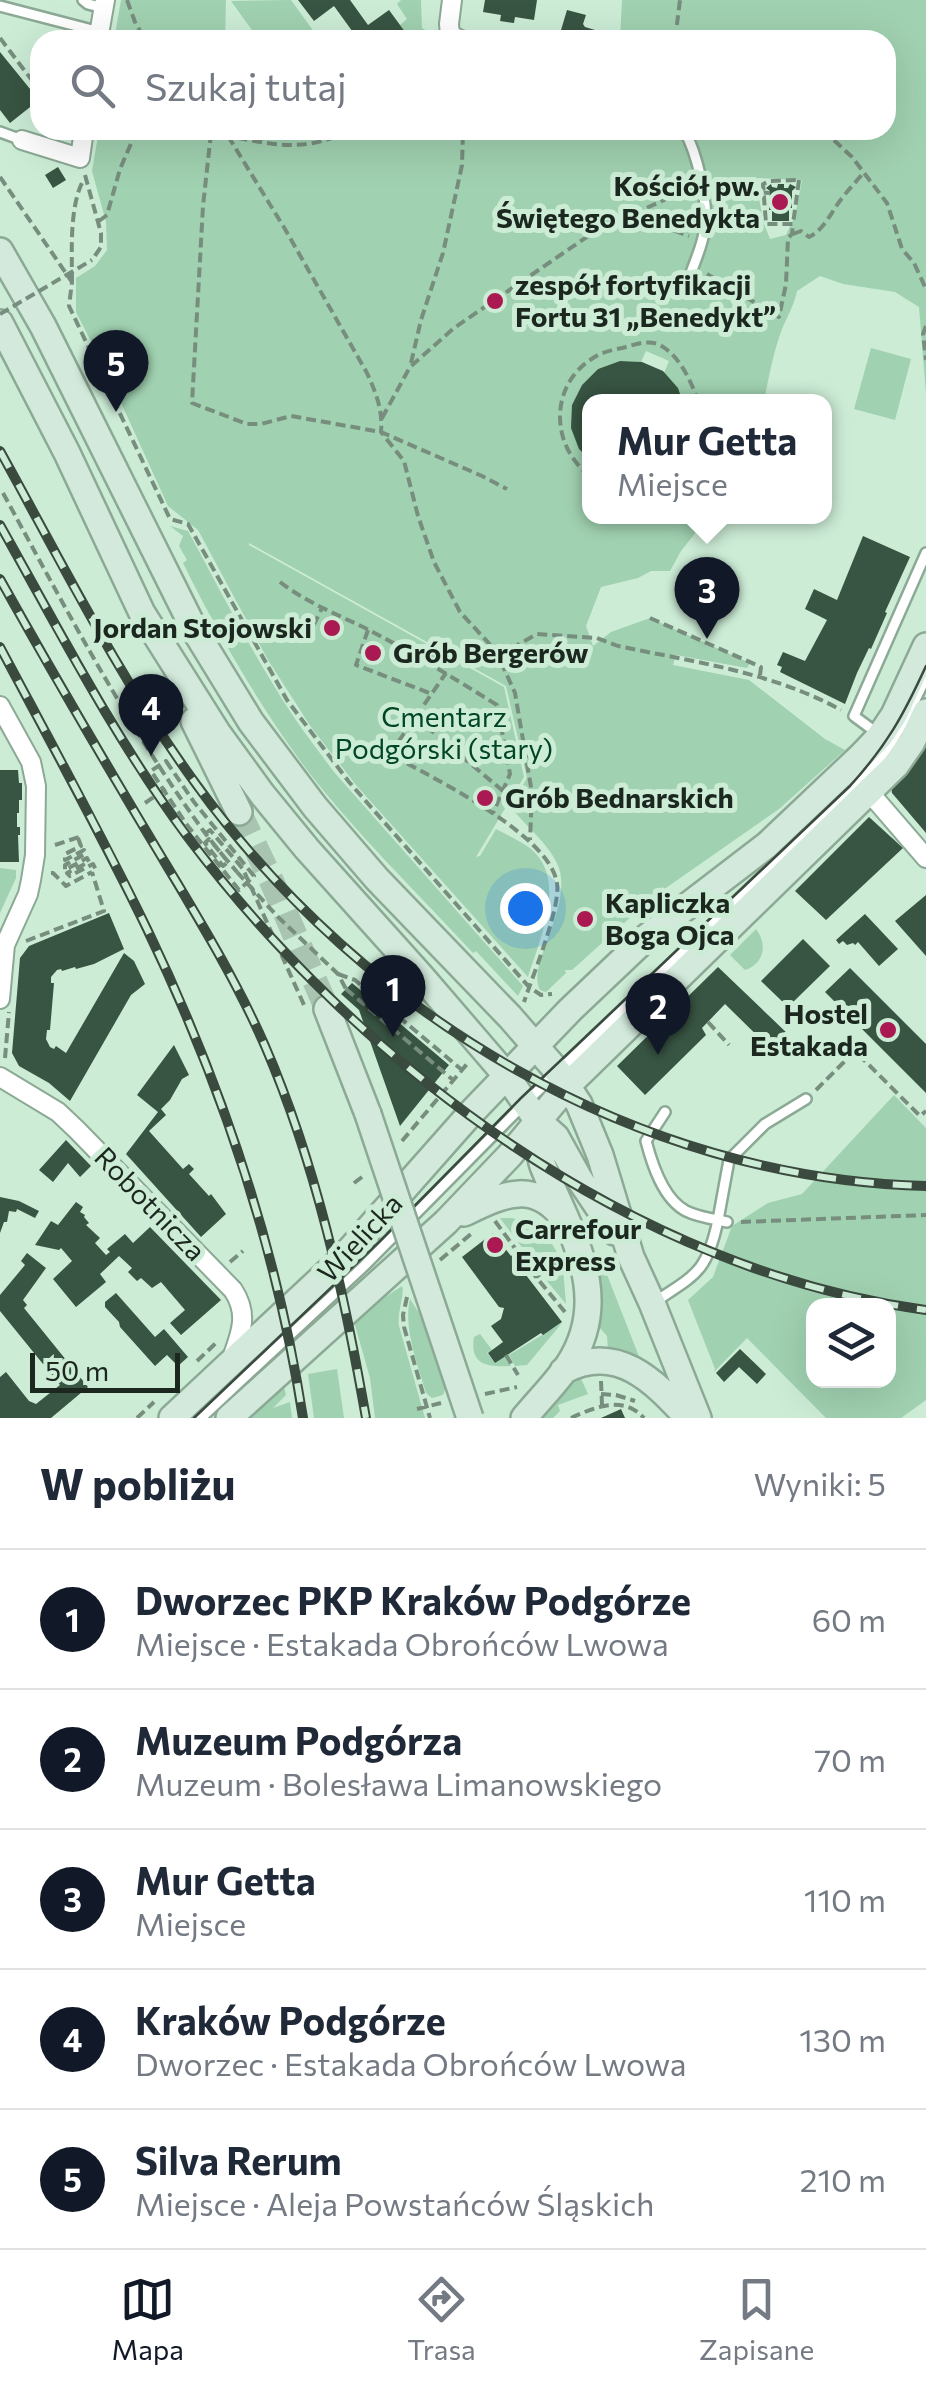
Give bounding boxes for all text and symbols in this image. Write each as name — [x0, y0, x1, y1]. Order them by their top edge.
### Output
search box — [30, 30, 896, 140]
icon: search — [65, 58, 120, 113]
text: Szukaj tutaj — [145, 62, 347, 109]
place label: Kościół pw. Świętego Benedykta — [496, 168, 760, 234]
marker: Kościół pw. Świętego Benedykta — [769, 191, 791, 213]
place label: zespół fortyfikacji Fortu 31 „Benedykt” — [515, 267, 776, 333]
marker: zespół fortyfikacji Fortu 31 „Benedykt” — [484, 290, 506, 312]
pin: 5 — [84, 330, 148, 412]
popup — [582, 394, 832, 524]
text: Mur Getta — [617, 416, 797, 463]
text: Miejsce — [617, 463, 728, 503]
pin: 3 — [674, 556, 740, 639]
place label: Jordan Stojowski — [94, 610, 312, 644]
marker: Jordan Stojowski — [321, 617, 343, 639]
place label: Grób Bergerów — [393, 635, 588, 669]
marker: Grób Bergerów — [362, 642, 384, 664]
pin: 4 — [118, 674, 184, 756]
park label: Cmentarz Podgórski (stary) — [335, 699, 553, 765]
place label: Grób Bednarskich — [505, 780, 734, 814]
marker: Grób Bednarskich — [474, 787, 496, 809]
your location — [500, 883, 551, 934]
place label: Kapliczka Boga Ojca — [605, 885, 735, 951]
marker: Kapliczka Boga Ojca — [574, 908, 596, 930]
pin: 1 — [360, 954, 426, 1037]
pin: 2 — [626, 972, 690, 1055]
place label: Hostel Estakada — [750, 996, 868, 1062]
marker: Hostel Estakada — [877, 1019, 899, 1041]
street label: Robotnicza — [88, 1139, 213, 1267]
street label: Wielicka — [310, 1186, 409, 1289]
place label: Carrefour Express — [515, 1211, 642, 1277]
marker: Carrefour Express — [484, 1234, 506, 1256]
map controls — [806, 1298, 896, 1388]
button: layers — [806, 1298, 896, 1388]
scale bar — [30, 1348, 180, 1392]
text: 50 m — [45, 1353, 109, 1387]
text: W pobliżu — [40, 1457, 236, 1509]
text: Wyniki: 5 — [754, 1463, 886, 1503]
text: Dworzec PKP Kraków Podgórze — [135, 1576, 691, 1623]
text: 1 — [65, 1599, 80, 1639]
text: 60 m — [812, 1599, 886, 1639]
text: Miejsce · Estakada Obrońców Lwowa — [135, 1623, 669, 1663]
text: Muzeum Podgórza — [135, 1716, 462, 1763]
text: 2 — [63, 1739, 82, 1779]
text: 70 m — [814, 1739, 886, 1779]
text: Muzeum · Bolesława Limanowskiego — [135, 1763, 662, 1803]
text: Mur Getta — [135, 1856, 316, 1903]
text: 3 — [63, 1879, 82, 1919]
text: 110 m — [804, 1879, 886, 1919]
text: Miejsce — [135, 1903, 246, 1943]
text: Kraków Podgórze — [135, 1996, 446, 2043]
text: 4 — [63, 2019, 82, 2059]
text: 130 m — [799, 2019, 886, 2059]
text: Dworzec · Estakada Obrońców Lwowa — [135, 2043, 687, 2083]
text: Silva Rerum — [135, 2136, 342, 2183]
text: 5 — [63, 2159, 82, 2199]
text: 210 m — [800, 2159, 886, 2199]
text: Miejsce · Aleja Powstańców Śląskich — [135, 2183, 654, 2223]
tab: Mapa — [112, 2272, 184, 2366]
tab: Trasa — [407, 2272, 476, 2366]
tab: Zapisane — [699, 2272, 814, 2366]

